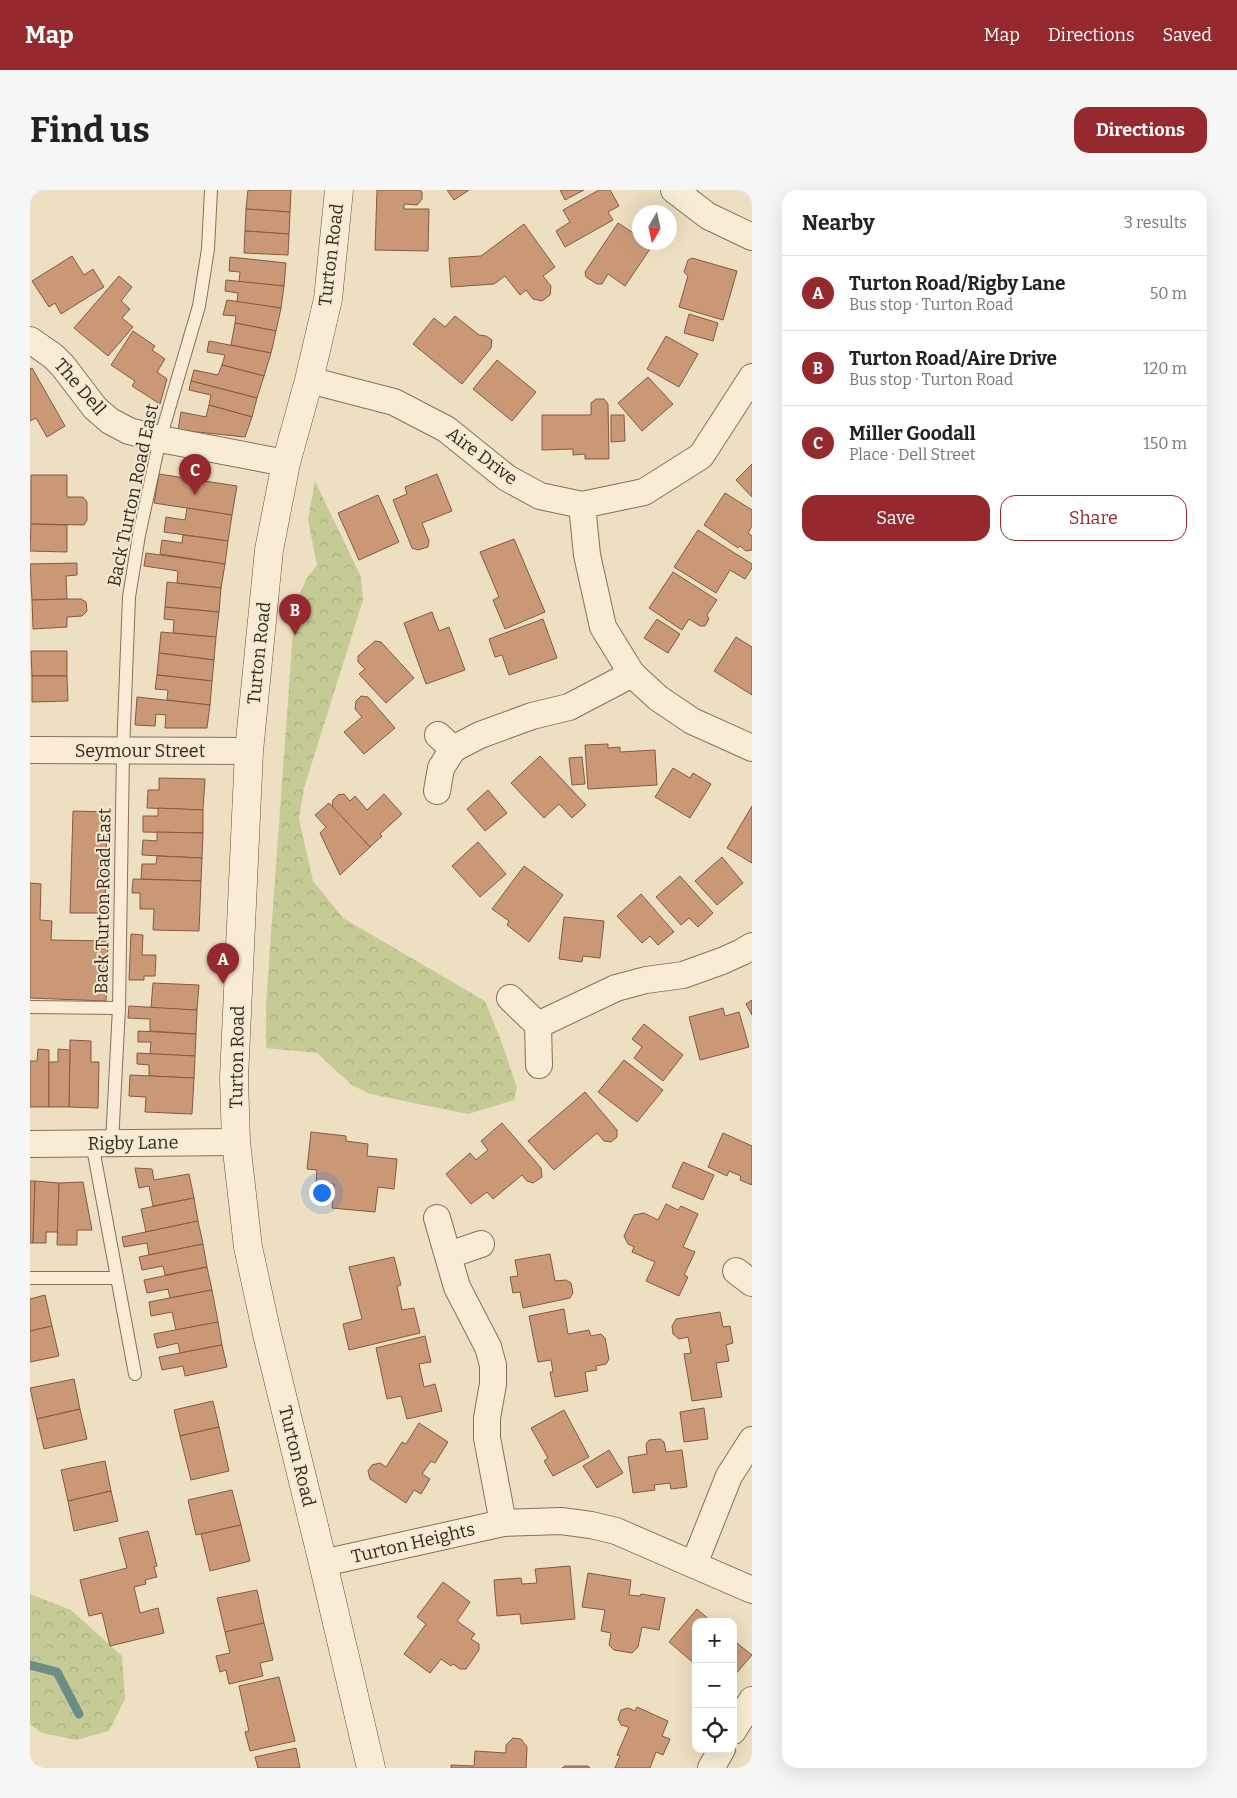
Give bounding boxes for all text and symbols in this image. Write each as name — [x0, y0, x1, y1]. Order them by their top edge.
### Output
text: Map — [25, 21, 74, 49]
text: Map — [984, 24, 1020, 46]
text: Directions — [1048, 24, 1135, 46]
text: Saved — [1163, 24, 1212, 46]
button: Directions — [1074, 107, 1207, 153]
text: Find us — [30, 109, 150, 151]
street label: Turton Road — [314, 202, 348, 308]
north arrow — [632, 205, 677, 250]
text: Nearby — [802, 210, 875, 236]
text: 3 results — [1124, 213, 1187, 232]
text: Turton Road/Rigby Lane — [849, 272, 1065, 295]
text: A — [812, 284, 824, 303]
text: 50 m — [1150, 284, 1187, 303]
text: Bus stop · Turton Road — [849, 295, 1013, 314]
text: Turton Road/Aire Drive — [849, 347, 1057, 370]
street label: The Dell — [49, 354, 111, 420]
text: B — [813, 359, 823, 378]
text: 120 m — [1143, 359, 1187, 378]
text: Bus stop · Turton Road — [849, 370, 1013, 389]
street label: Back Turton Road East — [103, 401, 163, 588]
street label: Aire Drive — [442, 422, 522, 490]
text: Miller Goodall — [849, 422, 976, 445]
text: C — [813, 434, 823, 453]
text: 150 m — [1143, 434, 1187, 453]
text: Place · Dell Street — [849, 445, 976, 464]
pin: C — [179, 454, 211, 495]
button: Save — [802, 495, 990, 541]
button: Share — [1000, 495, 1187, 541]
pin: B — [279, 594, 311, 635]
street label: Turton Road — [243, 600, 275, 705]
street label: Seymour Street — [75, 740, 206, 762]
street label: Back Turton Road East — [90, 807, 116, 994]
pin: A — [207, 943, 239, 984]
street label: Turton Road — [225, 1005, 249, 1109]
street label: Rigby Lane — [87, 1131, 179, 1155]
your location — [309, 1180, 335, 1206]
street label: Turton Road — [274, 1403, 320, 1509]
street label: Turton Heights — [349, 1518, 477, 1568]
map controls — [692, 1618, 737, 1753]
button: + — [692, 1618, 737, 1663]
button: − — [692, 1663, 737, 1708]
button: locate — [692, 1708, 737, 1753]

